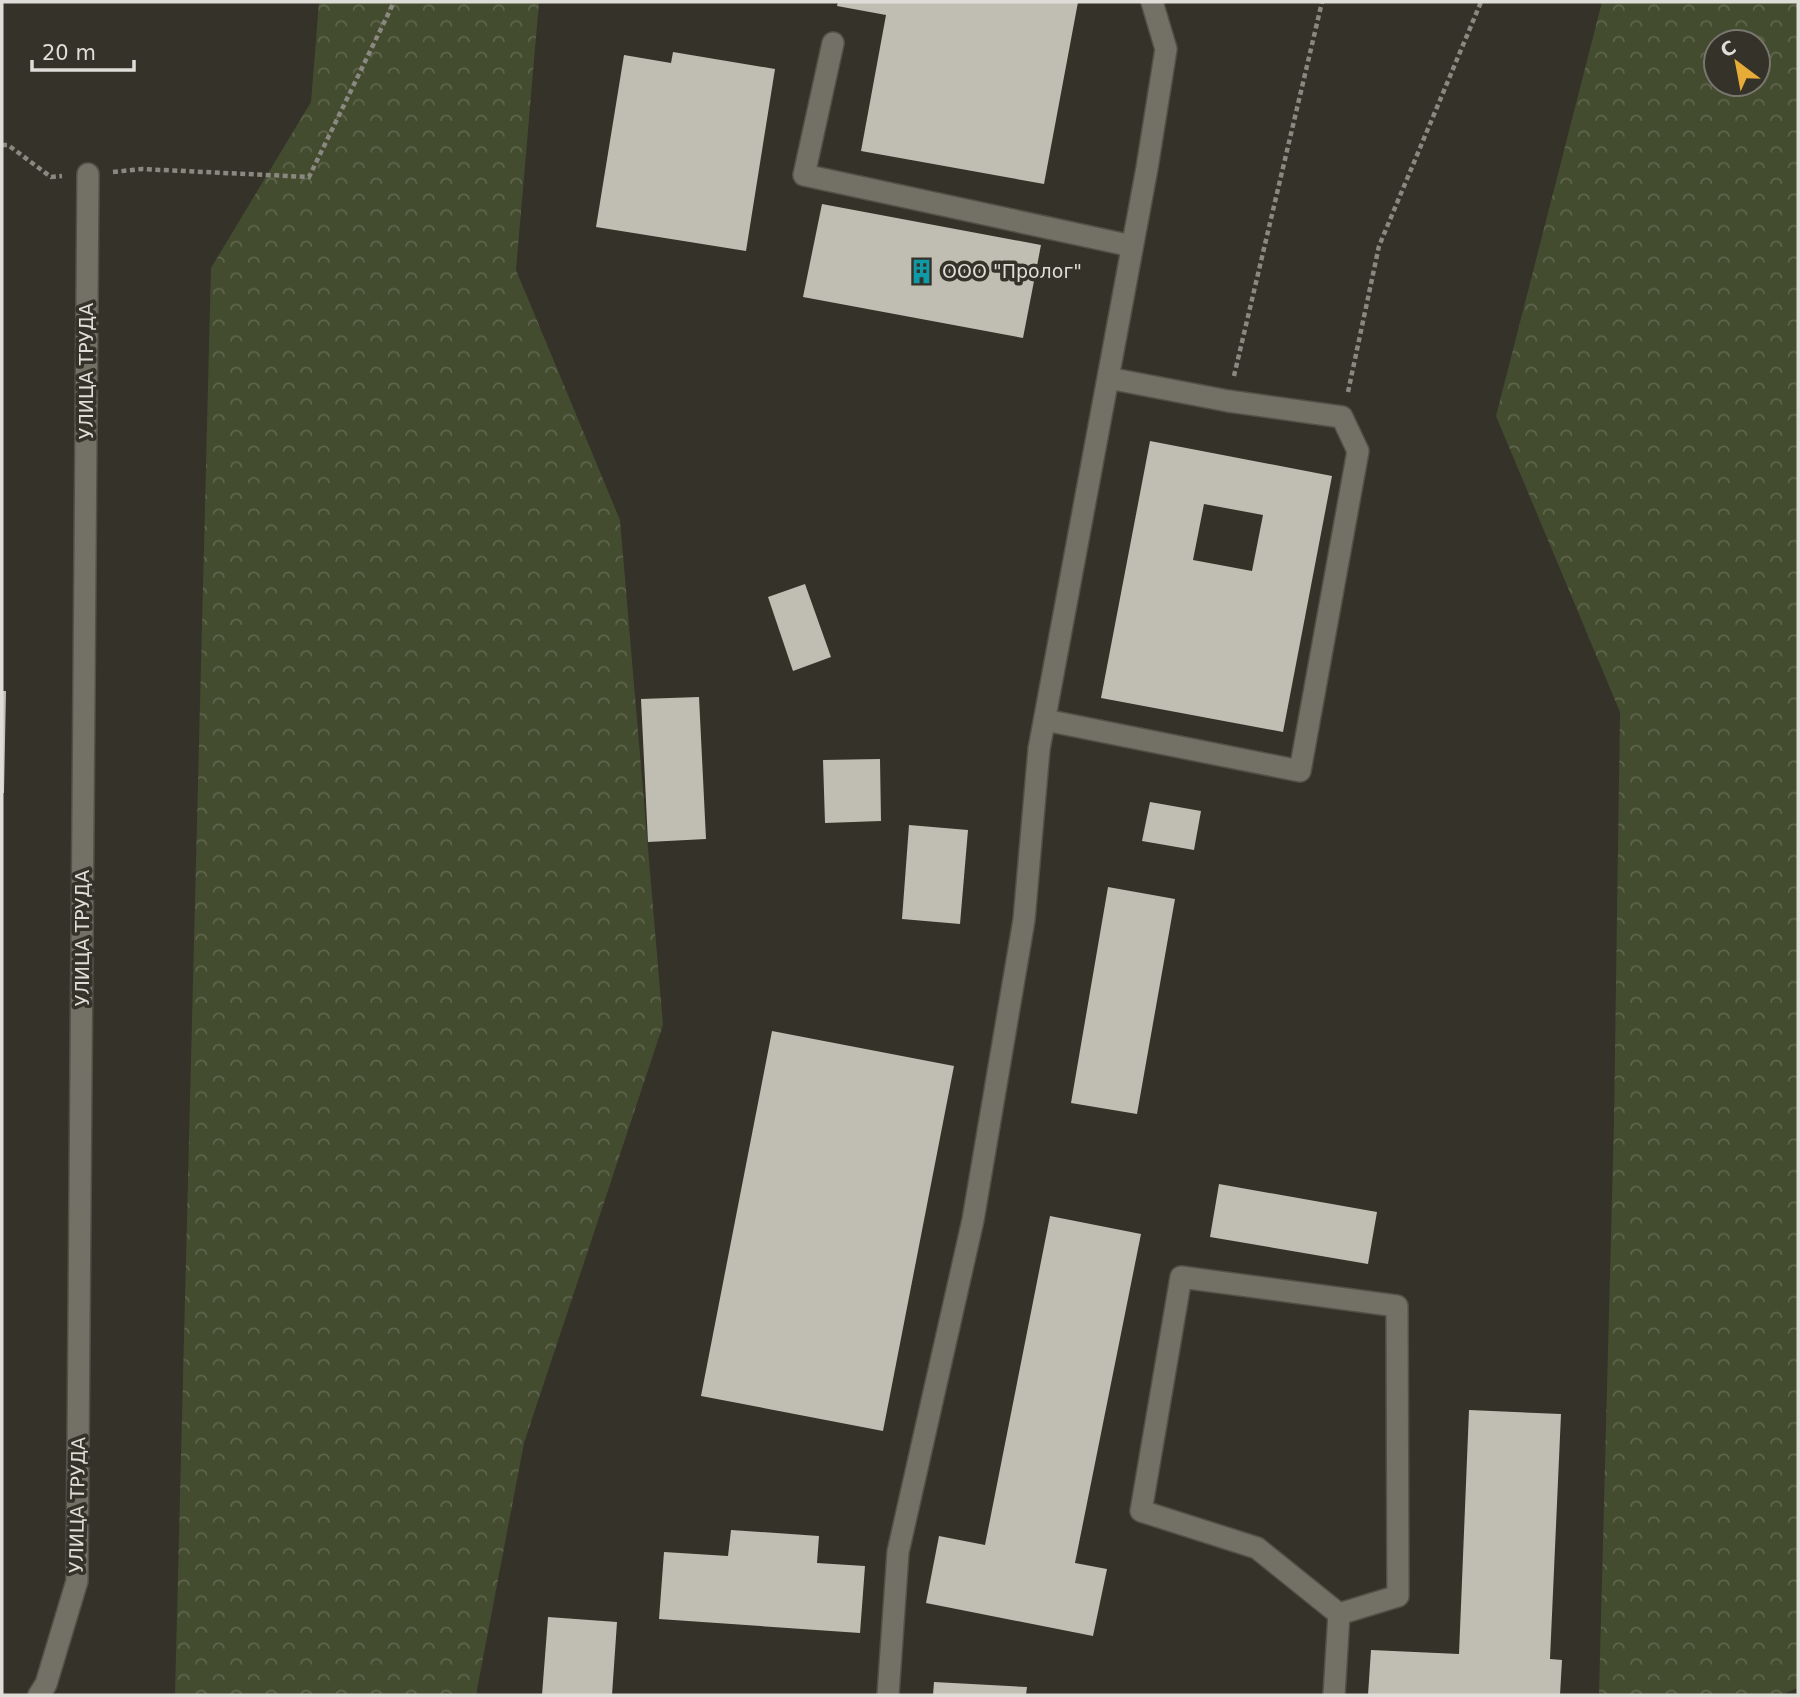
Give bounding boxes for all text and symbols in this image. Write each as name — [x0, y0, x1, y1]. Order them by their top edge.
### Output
scale bar — [32, 28, 133, 72]
north arrow — [1702, 28, 1772, 98]
text: С — [1716, 36, 1740, 62]
text: 20 m — [42, 41, 96, 65]
building icon: ООО "Пролог" — [908, 257, 936, 285]
place label: ООО "Пролог" — [942, 260, 1082, 282]
street label: УЛИЦА ТРУДА — [75, 303, 97, 439]
street label: УЛИЦА ТРУДА — [71, 870, 93, 1006]
street label: УЛИЦА ТРУДА — [65, 1437, 89, 1573]

